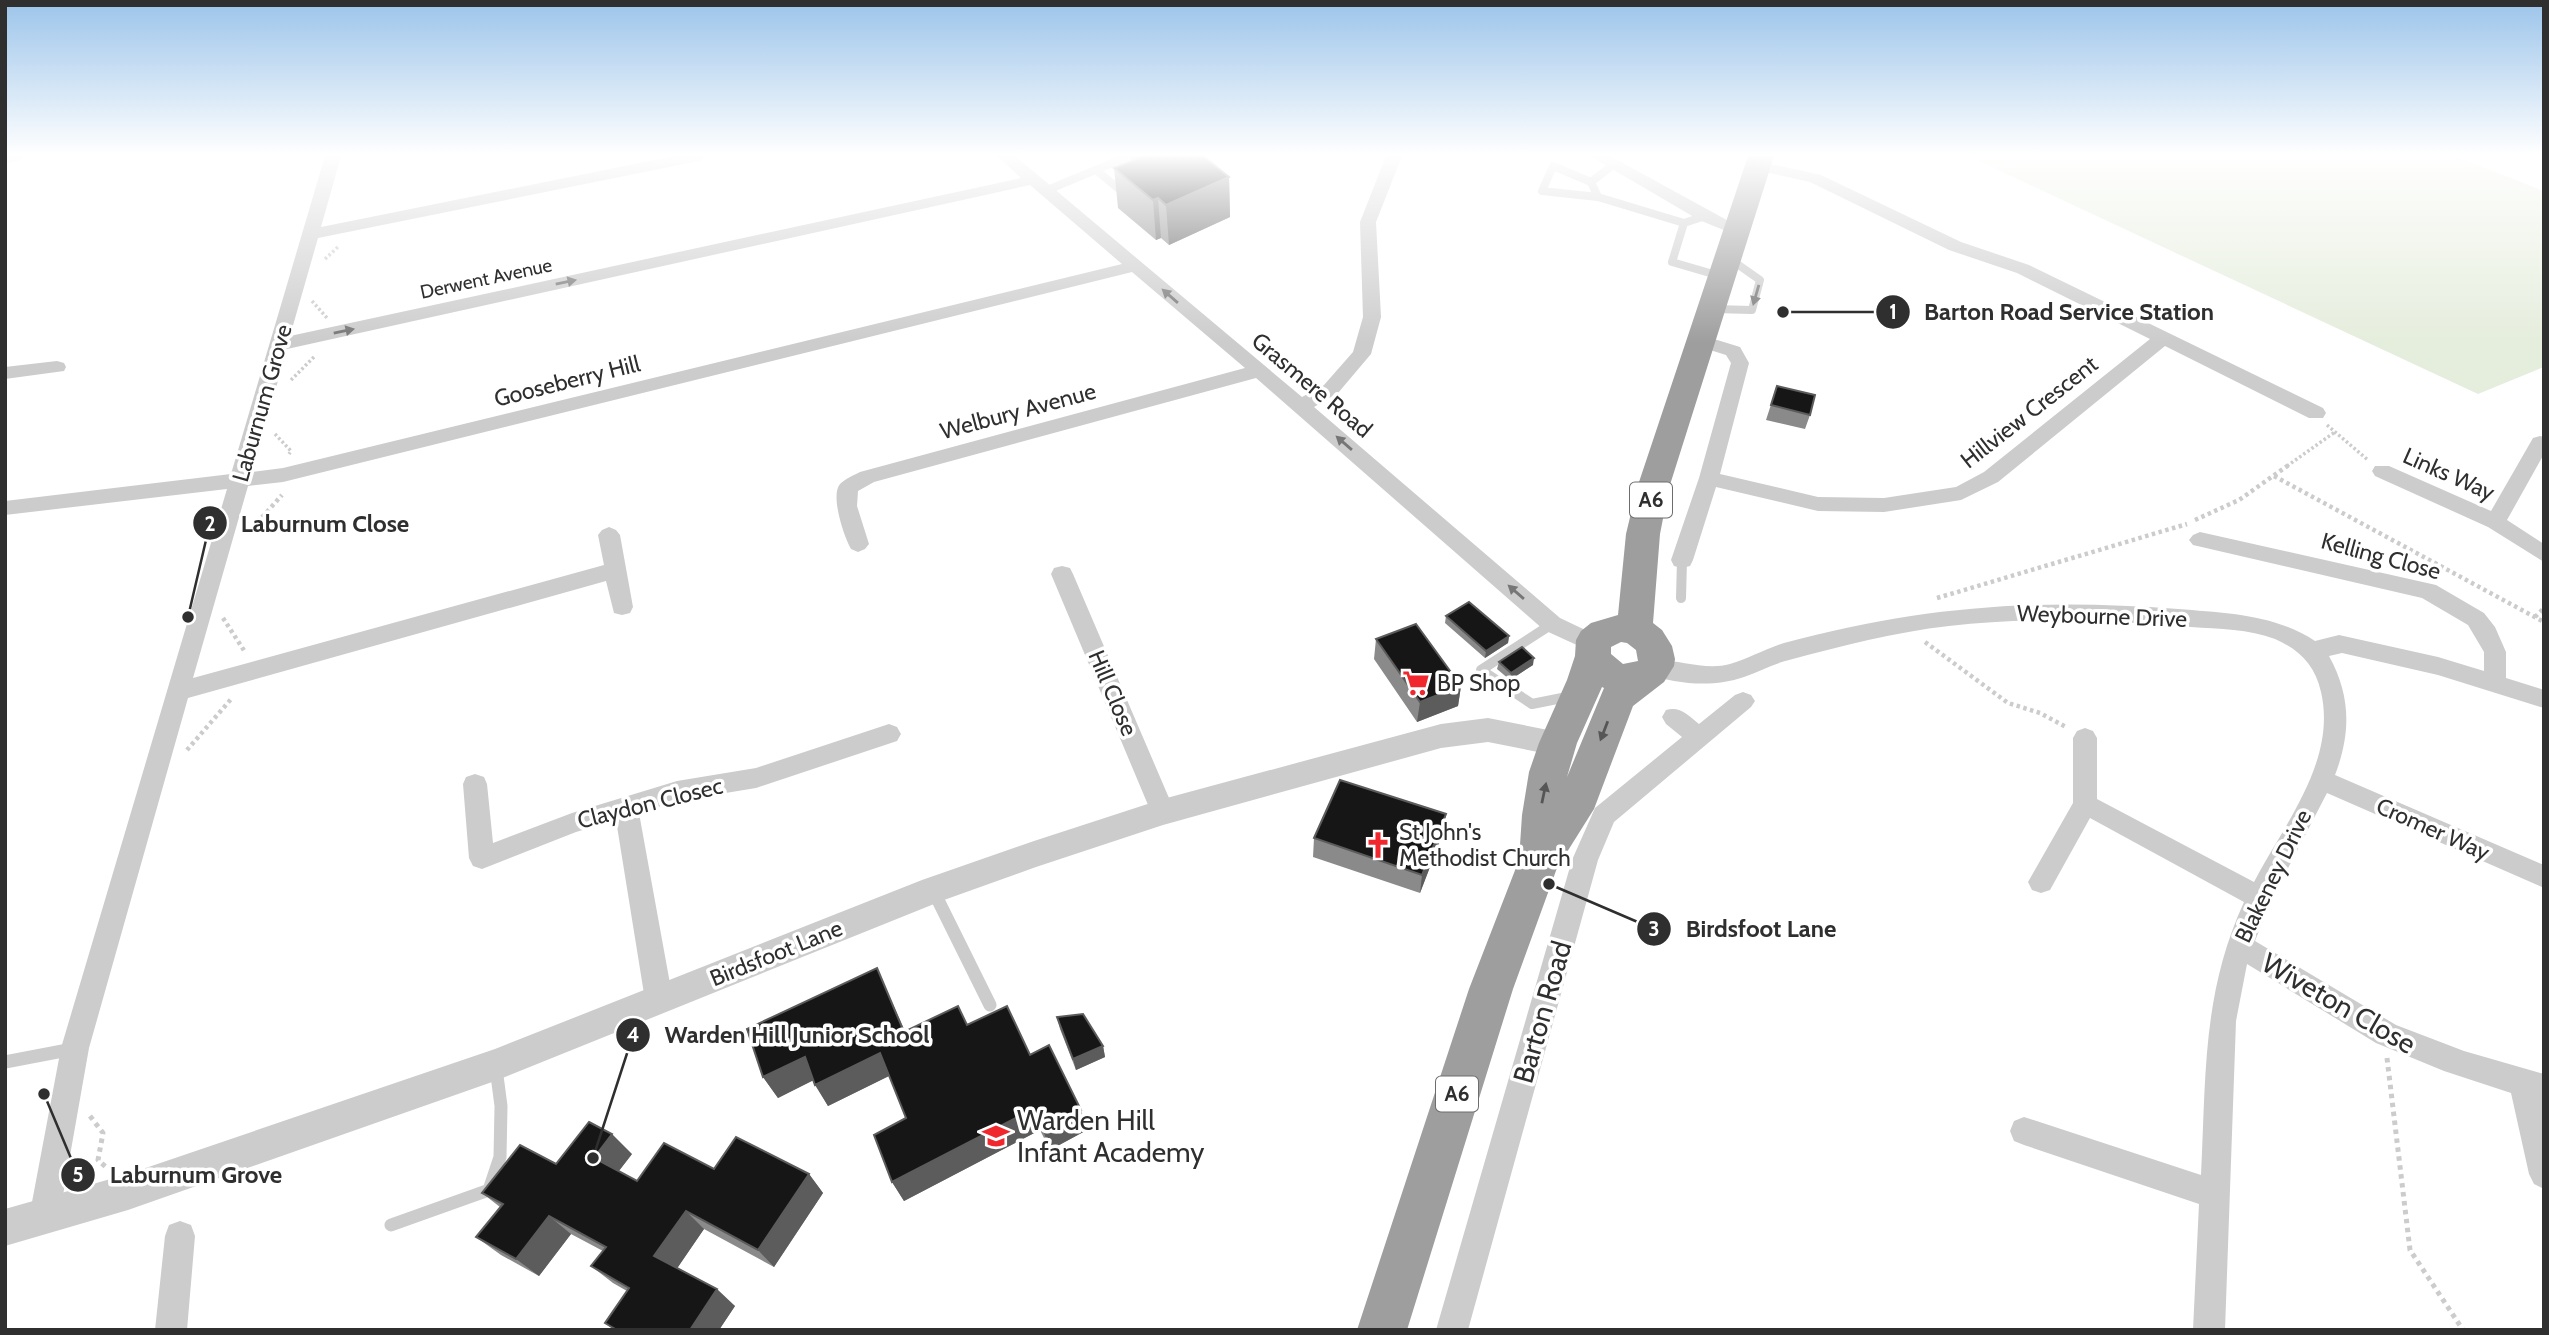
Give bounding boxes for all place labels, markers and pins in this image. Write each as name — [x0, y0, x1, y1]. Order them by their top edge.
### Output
callout: Barton Road Service Station — [1875, 289, 2228, 334]
callout: Laburnum Close — [192, 501, 424, 546]
supermarket icon: BP Shop — [1401, 668, 1431, 698]
place label: BP Shop — [1437, 669, 1520, 697]
place label: St John's Methodist Church — [1399, 818, 1571, 872]
church icon: St John's Methodist Church — [1363, 830, 1393, 860]
callout: Birdsfoot Lane — [1636, 906, 1850, 951]
callout: Warden Hill Junior School — [616, 1012, 944, 1057]
place label: Warden Hill Infant Academy — [1017, 1103, 1204, 1169]
school or university icon: Warden Hill Infant Academy — [981, 1121, 1011, 1151]
callout: Laburnum Grove — [61, 1152, 296, 1197]

